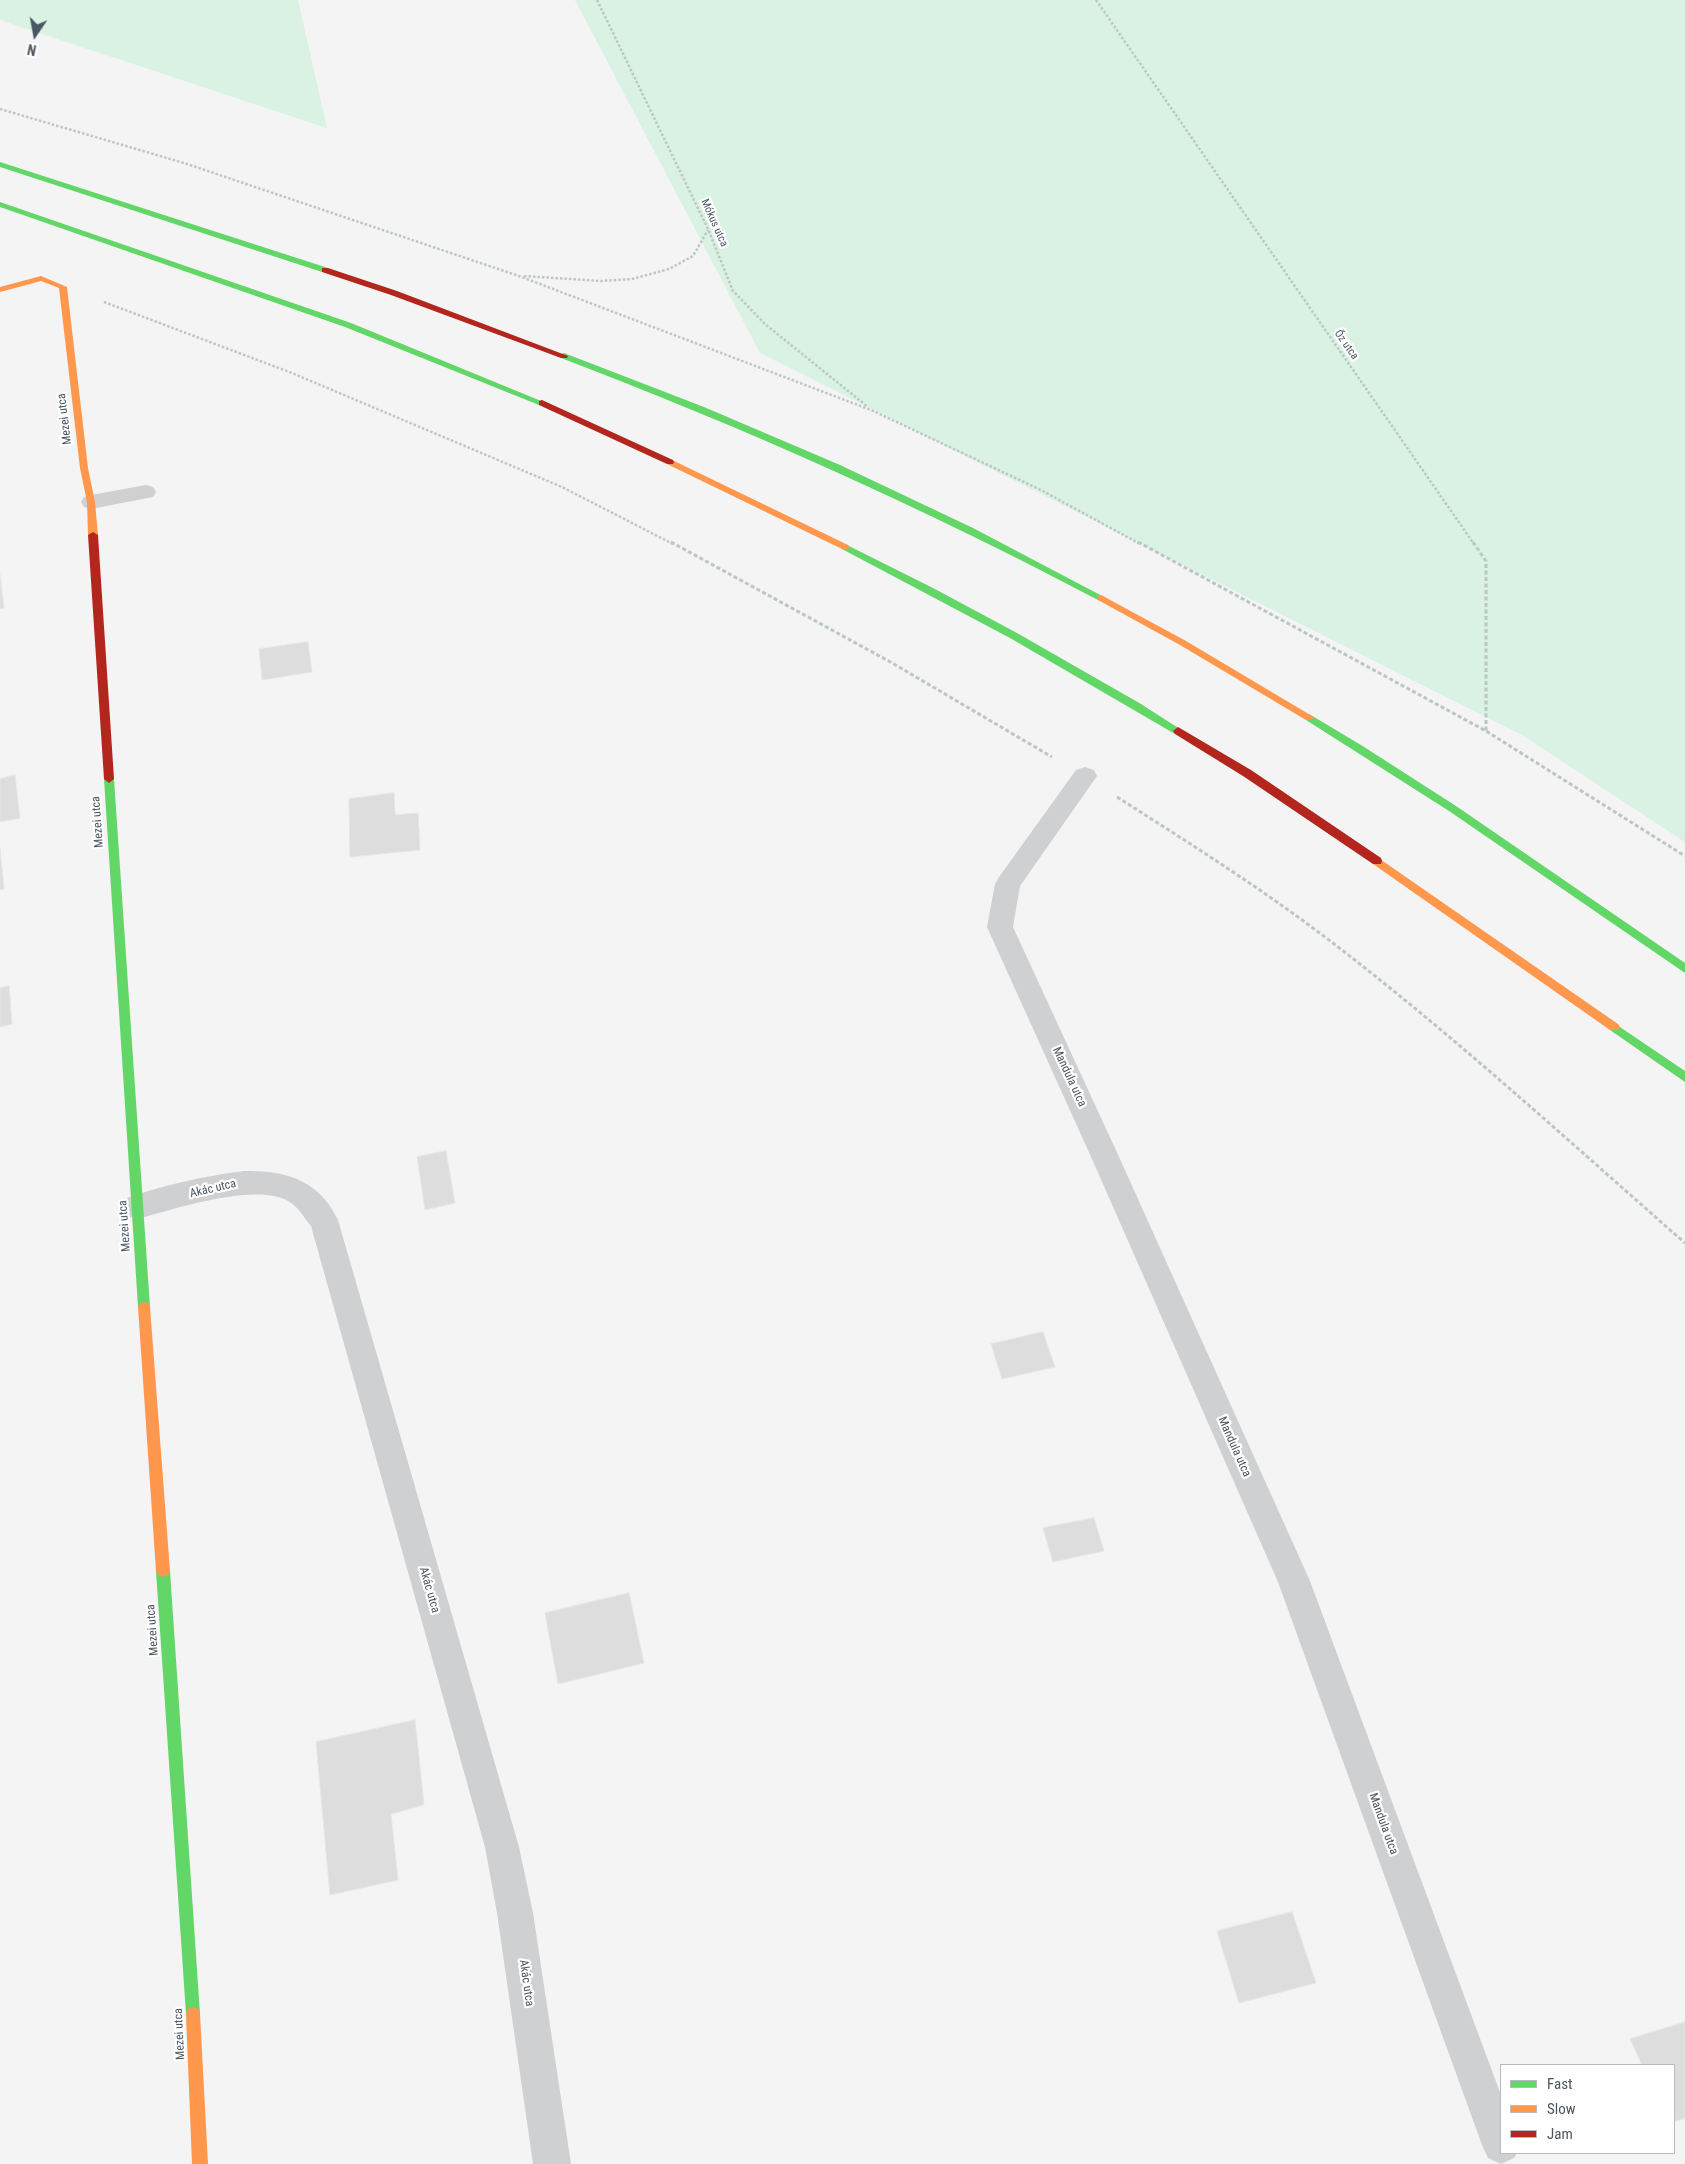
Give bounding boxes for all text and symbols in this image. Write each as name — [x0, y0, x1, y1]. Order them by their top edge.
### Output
north arrow — [10, 10, 60, 60]
text: N — [26, 41, 38, 58]
street label: Mókus utca — [698, 197, 730, 249]
street label: Őz utca — [1331, 328, 1361, 362]
street label: Mezei utca — [55, 392, 75, 446]
street label: Mezei utca — [89, 796, 107, 848]
street label: Mandula utca — [1049, 1045, 1089, 1109]
street label: Akác utca — [188, 1177, 238, 1201]
street label: Mezei utca — [116, 1200, 134, 1252]
street label: Mandula utca — [1214, 1415, 1254, 1479]
street label: Akác utca — [416, 1565, 442, 1615]
street label: Mezei utca — [144, 1604, 162, 1656]
street label: Mandula utca — [1365, 1791, 1401, 1857]
street label: Akác utca — [516, 1959, 536, 2007]
street label: Mezei utca — [171, 2008, 189, 2060]
legend — [1500, 2064, 1675, 2154]
text: Fast — [1547, 2075, 1572, 2093]
text: Slow — [1547, 2100, 1576, 2118]
text: Jam — [1547, 2125, 1573, 2143]

